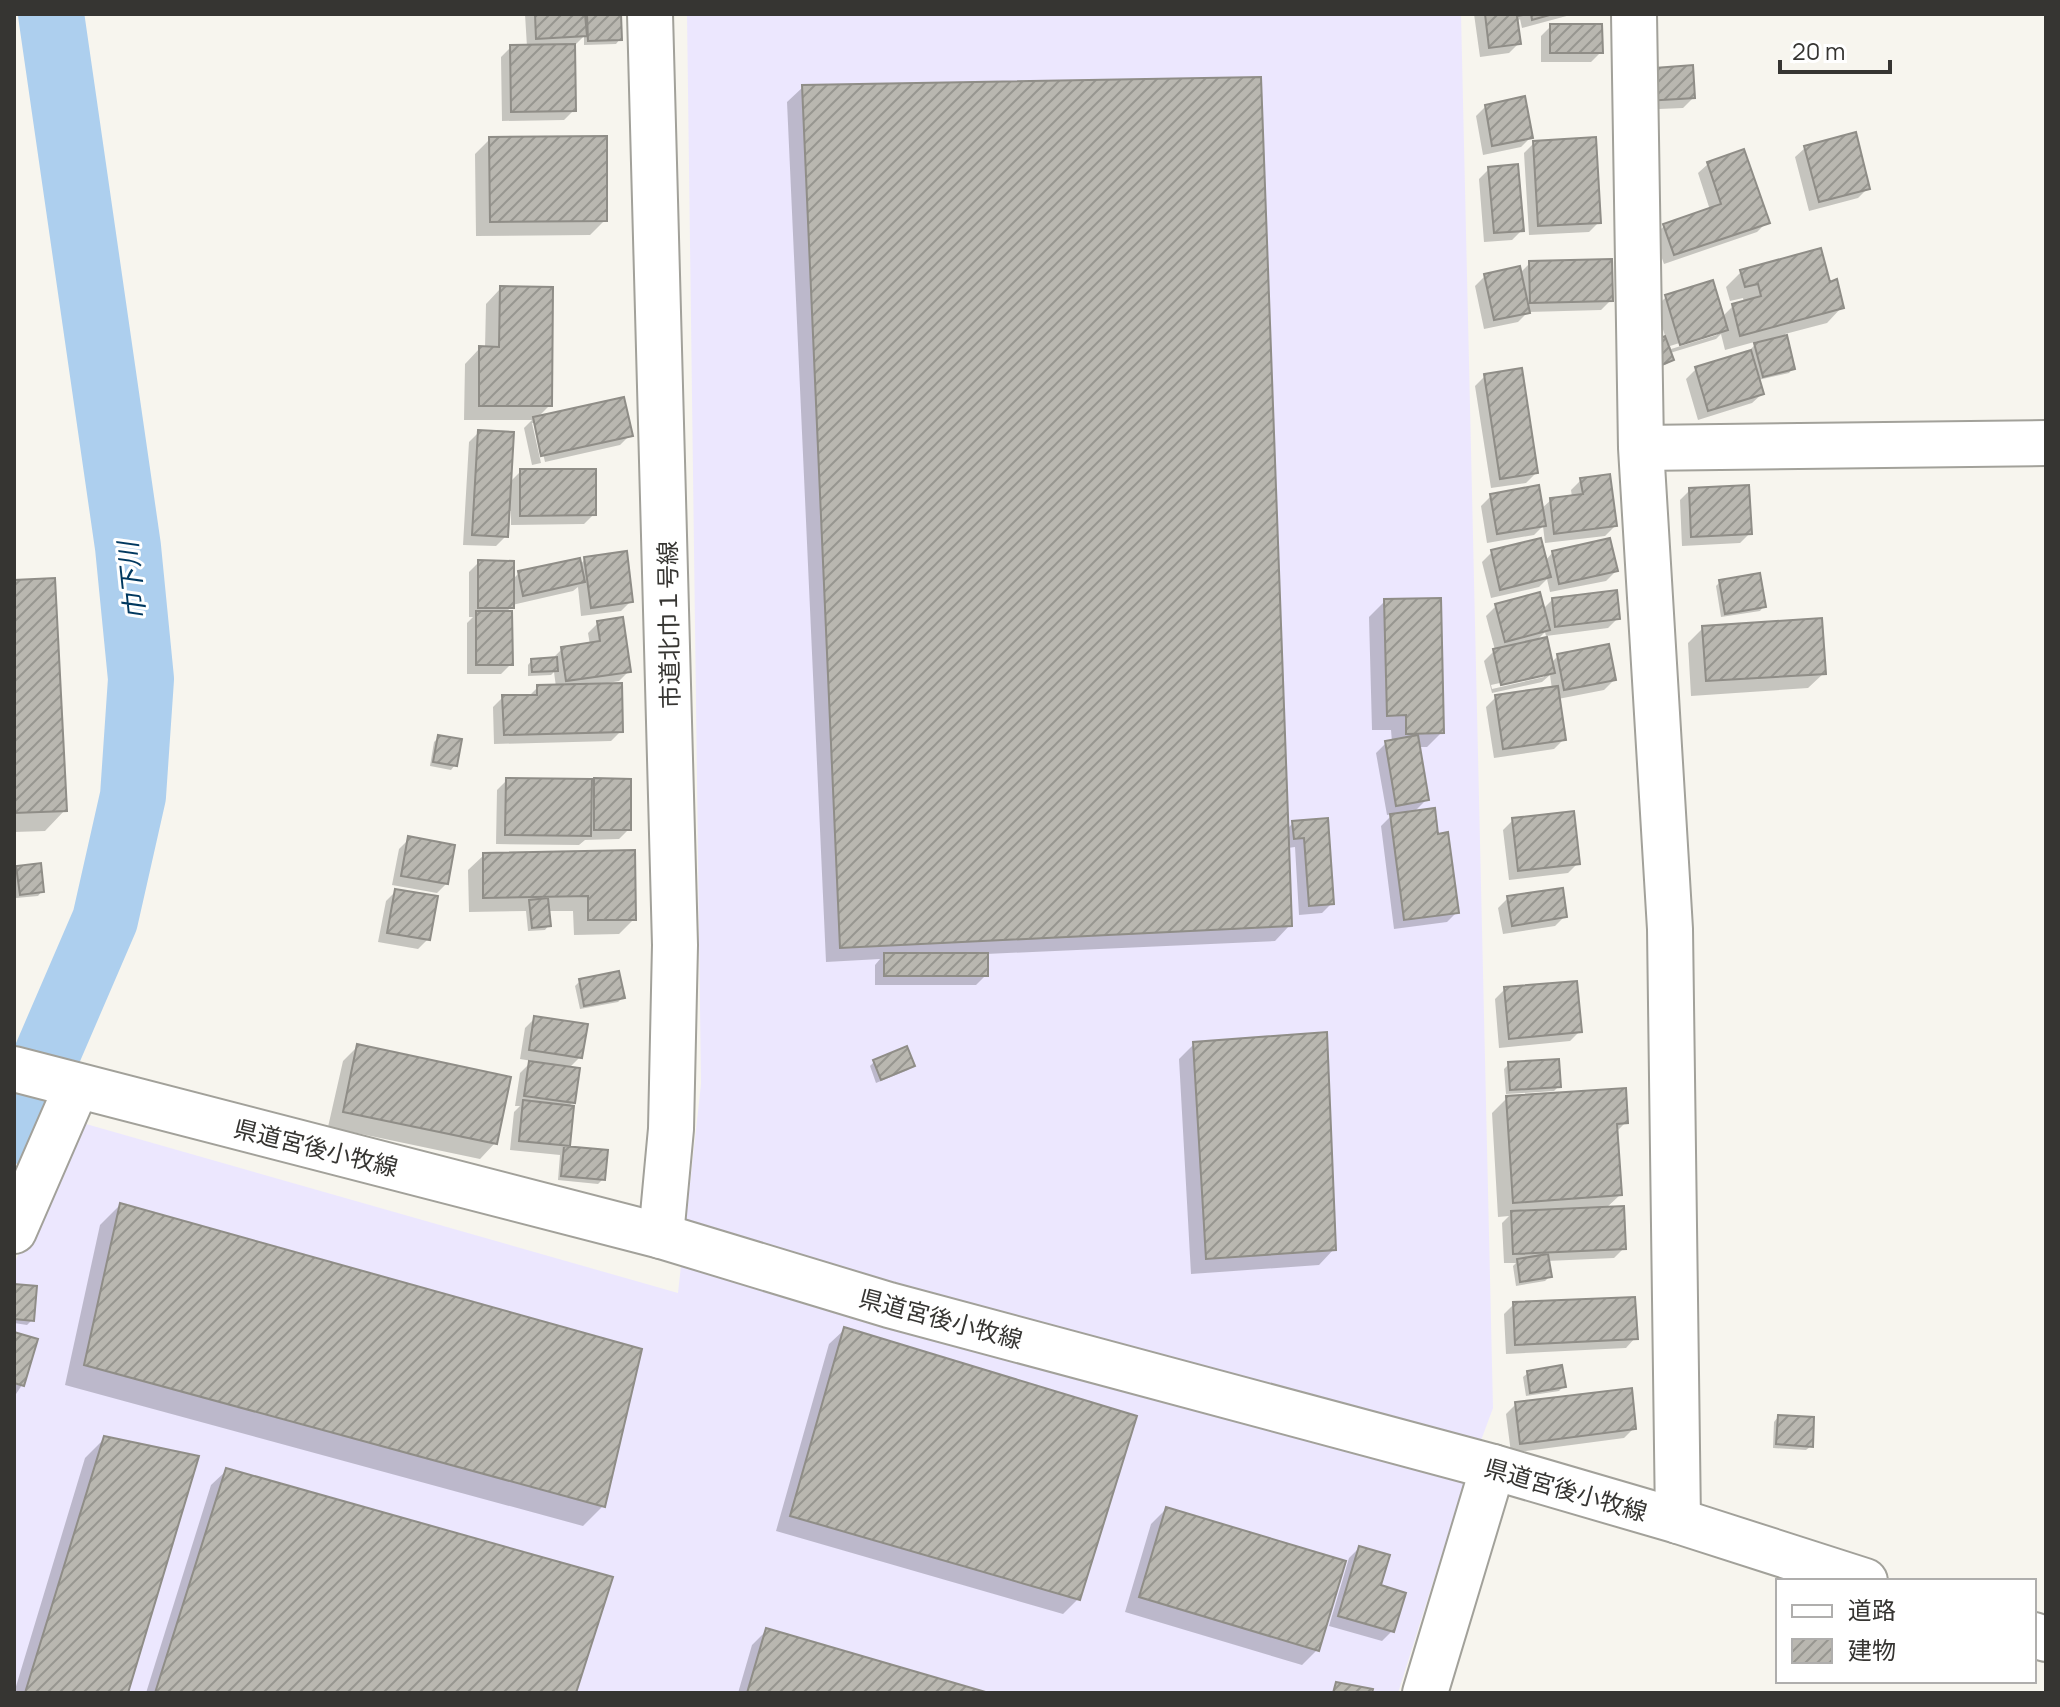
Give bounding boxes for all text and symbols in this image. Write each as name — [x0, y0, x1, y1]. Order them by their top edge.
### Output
scale bar — [1780, 24, 1890, 74]
text: 20 m — [1792, 34, 1845, 67]
water label: 巾下川 — [109, 537, 153, 622]
street label: 市道北巾１号線 — [650, 541, 686, 709]
street label: 県道宮後小牧線 — [231, 1111, 401, 1183]
street label: 県道宮後小牧線 — [856, 1280, 1026, 1356]
street label: 県道宮後小牧線 — [1481, 1450, 1651, 1528]
legend — [1776, 1579, 2036, 1683]
text: 道路 — [1848, 1593, 1896, 1626]
text: 建物 — [1848, 1633, 1896, 1666]

